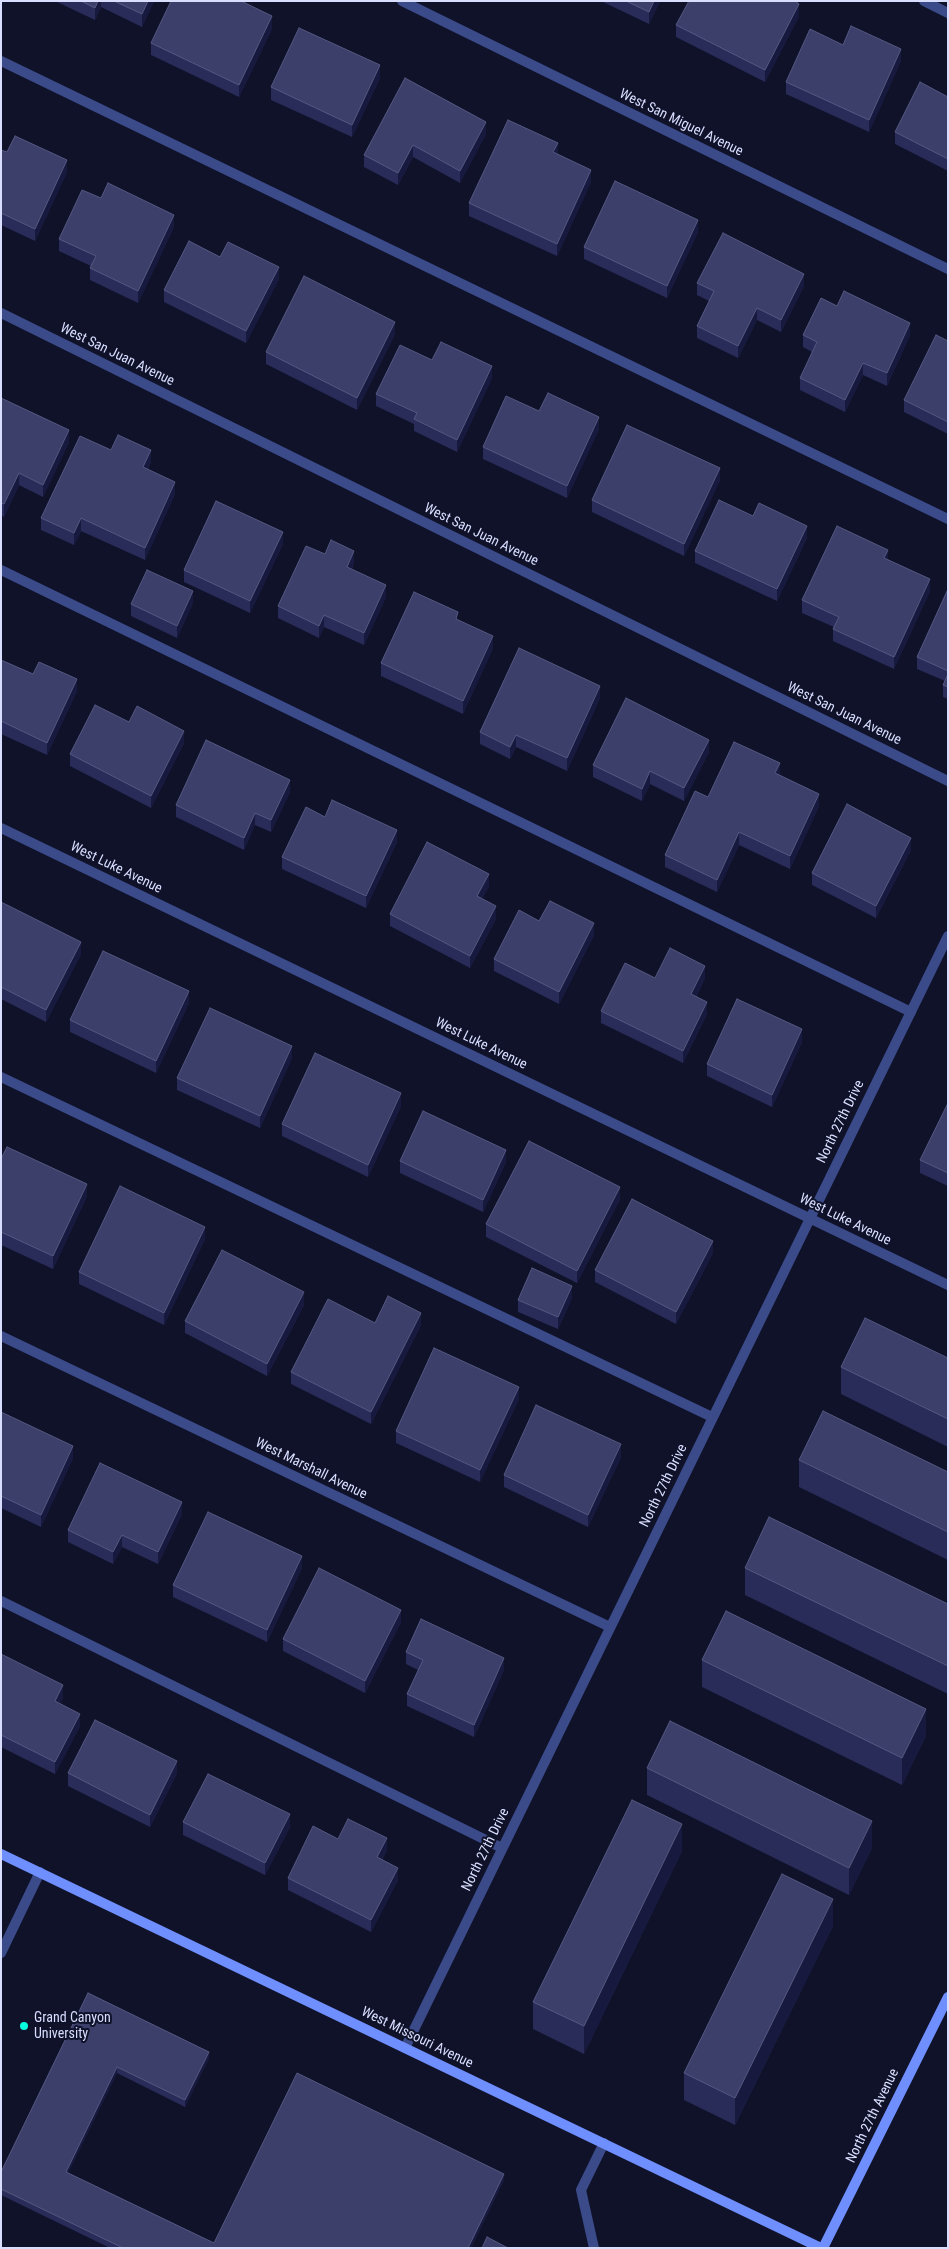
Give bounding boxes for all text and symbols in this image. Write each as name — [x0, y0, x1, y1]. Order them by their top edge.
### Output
street label: West San Miguel Avenue — [616, 86, 746, 160]
street label: West San Juan Avenue — [57, 320, 177, 390]
street label: West San Juan Avenue — [421, 500, 541, 570]
street label: West San Juan Avenue — [784, 679, 904, 749]
street label: West Luke Avenue — [67, 839, 165, 897]
street label: West Luke Avenue — [432, 1015, 530, 1073]
street label: North 27th Drive — [814, 1078, 868, 1166]
street label: West Luke Avenue — [796, 1191, 894, 1249]
street label: West Marshall Avenue — [252, 1435, 370, 1503]
street label: North 27th Drive — [637, 1442, 691, 1530]
street label: North 27th Drive — [459, 1806, 513, 1894]
street label: West Missouri Avenue — [358, 2004, 476, 2072]
place label: Grand Canyon University — [34, 2010, 111, 2042]
marker: Grand Canyon University — [18, 2020, 30, 2032]
street label: North 27th Avenue — [843, 2066, 903, 2166]

